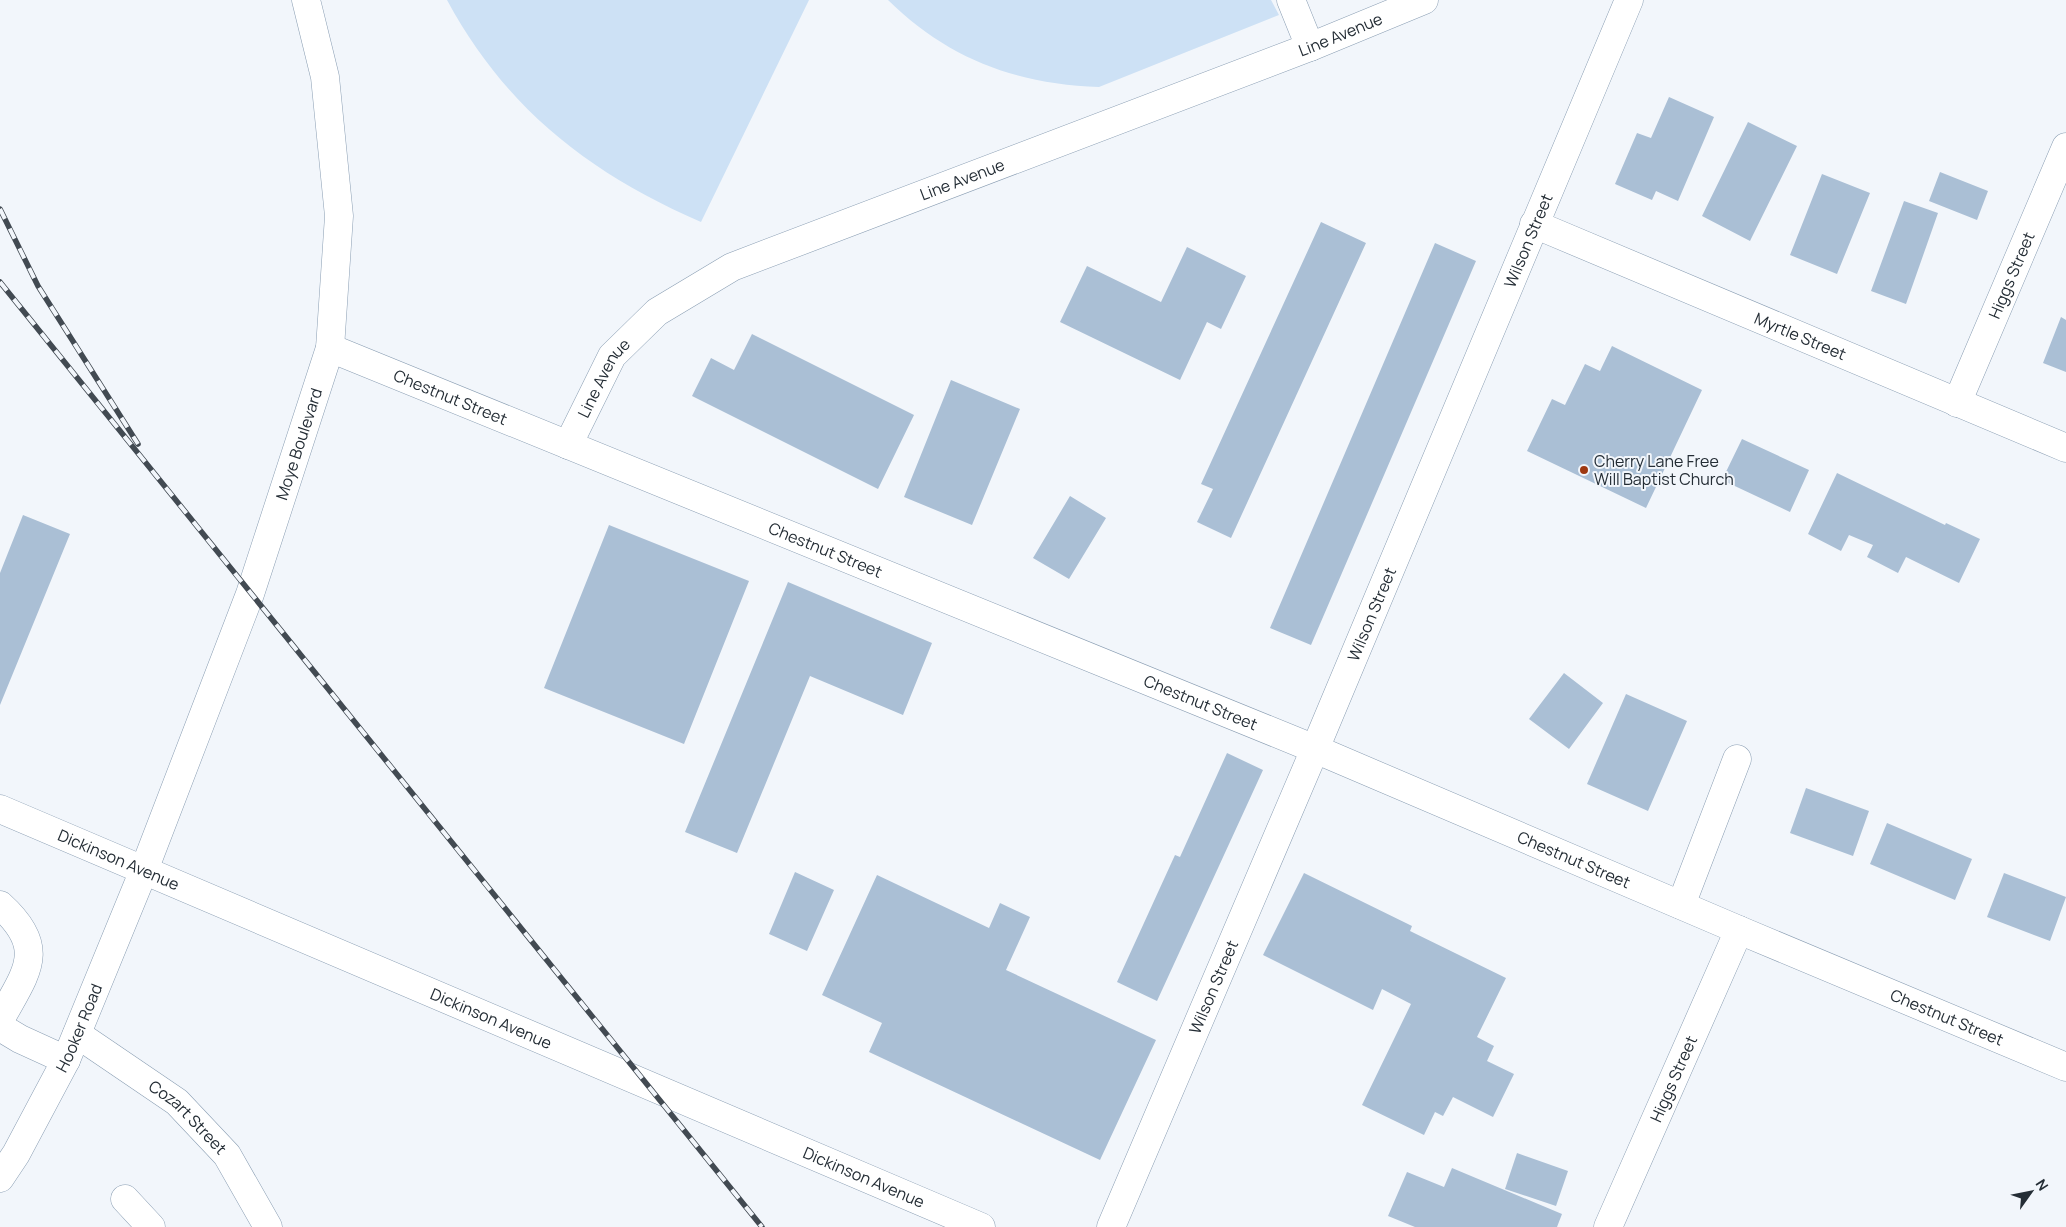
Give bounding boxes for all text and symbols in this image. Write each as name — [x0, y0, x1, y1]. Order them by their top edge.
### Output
street label: Line Avenue — [1295, 7, 1386, 61]
street label: Line Avenue — [917, 153, 1008, 205]
street label: Wilson Street — [1499, 190, 1558, 291]
street label: Higgs Street — [1983, 228, 2040, 322]
street label: Myrtle Street — [1751, 307, 1850, 365]
street label: Line Avenue — [572, 333, 635, 422]
street label: Chestnut Street — [390, 364, 511, 430]
street label: Moye Boulevard — [270, 385, 327, 503]
place label: Cherry Lane Free Will Baptist Church — [1594, 450, 1734, 490]
marker: Cherry Lane Free Will Baptist Church — [1578, 464, 1590, 476]
street label: Chestnut Street — [765, 517, 886, 583]
street label: Wilson Street — [1342, 564, 1401, 664]
street label: Chestnut Street — [1141, 669, 1261, 735]
street label: Dickinson Avenue — [55, 824, 183, 895]
street label: Chestnut Street — [1514, 826, 1634, 893]
street label: Wilson Street — [1184, 937, 1243, 1037]
street label: Hooker Road — [51, 980, 107, 1076]
street label: Dickinson Avenue — [427, 983, 555, 1054]
street label: Chestnut Street — [1887, 984, 2007, 1051]
street label: Higgs Street — [1645, 1032, 1702, 1125]
street label: Cozart Street — [144, 1075, 232, 1159]
street label: Dickinson Avenue — [800, 1141, 928, 1213]
north arrow — [2006, 1167, 2056, 1217]
text: N — [2032, 1175, 2053, 1194]

